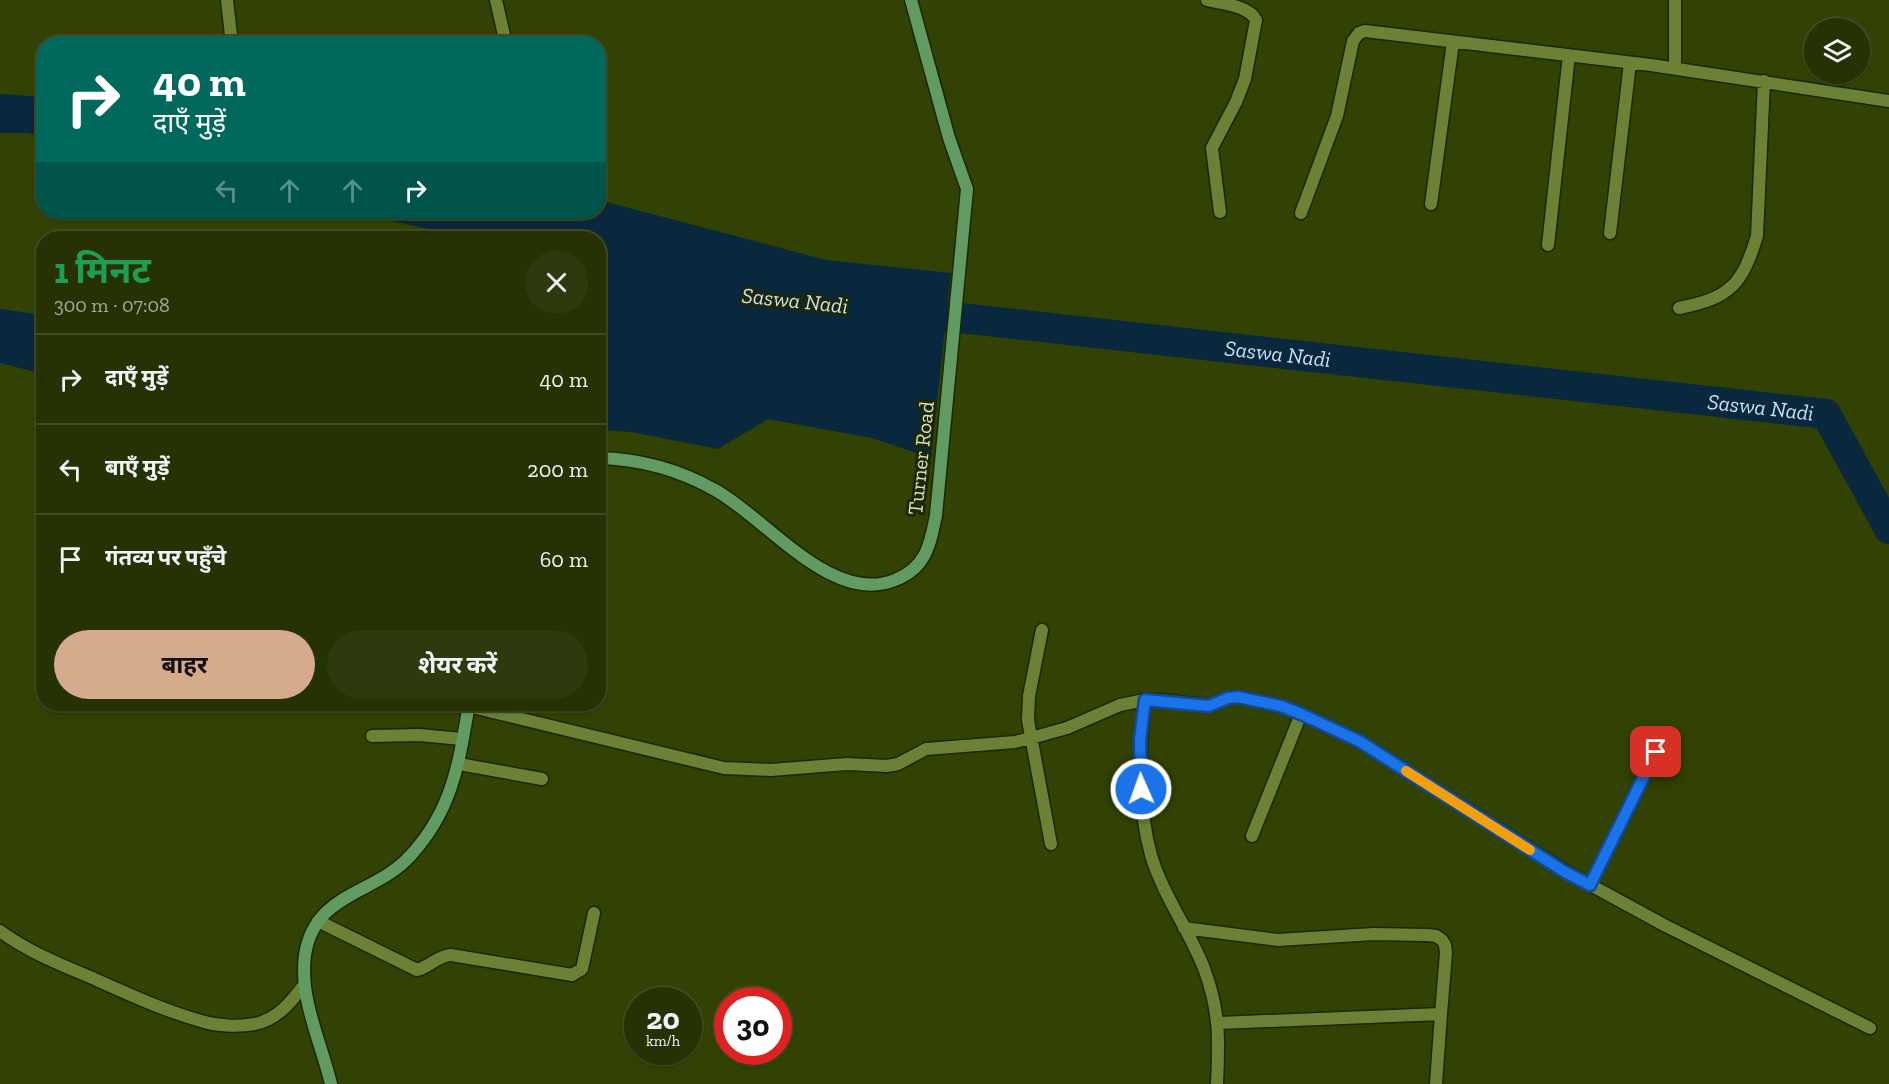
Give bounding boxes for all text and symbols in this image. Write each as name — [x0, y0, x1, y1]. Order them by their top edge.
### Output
map controls — [1804, 18, 1870, 84]
button: layers — [1804, 18, 1870, 84]
text: 40 m — [153, 56, 246, 107]
icon: right — [54, 60, 132, 138]
text: दाएँ मुड़ें — [153, 107, 226, 139]
icon: left — [210, 174, 243, 207]
icon: ahead — [273, 174, 306, 207]
icon: ahead — [336, 174, 369, 207]
icon: right — [399, 174, 432, 207]
text: 1 मिनट — [54, 249, 151, 292]
button: close — [525, 251, 588, 314]
water label: Saswa Nadi — [740, 281, 849, 320]
text: 300 m · 07:08 — [54, 293, 170, 317]
water label: Saswa Nadi — [1223, 334, 1332, 373]
icon: right — [54, 363, 87, 396]
text: दाएँ मुड़ें — [105, 364, 168, 391]
text: 40 m — [539, 366, 588, 393]
water label: Saswa Nadi — [1706, 388, 1815, 427]
street label: Turner Road — [902, 400, 939, 516]
icon: left — [54, 453, 87, 486]
text: बाएँ मुड़ें — [105, 454, 169, 481]
text: 200 m — [527, 456, 588, 483]
icon: arrive — [54, 543, 87, 576]
text: गंतव्य पर पहुँचे — [105, 544, 226, 571]
text: 60 m — [540, 546, 588, 573]
button: बाहर — [54, 630, 315, 699]
button: शेयर करें — [327, 630, 588, 699]
pin — [1630, 726, 1681, 777]
icon: arrive — [1639, 735, 1672, 768]
position arrow — [1109, 757, 1173, 821]
speed limit sign: 30 — [714, 987, 792, 1065]
text: 20 — [646, 1001, 680, 1037]
text: km/h — [646, 1032, 680, 1050]

